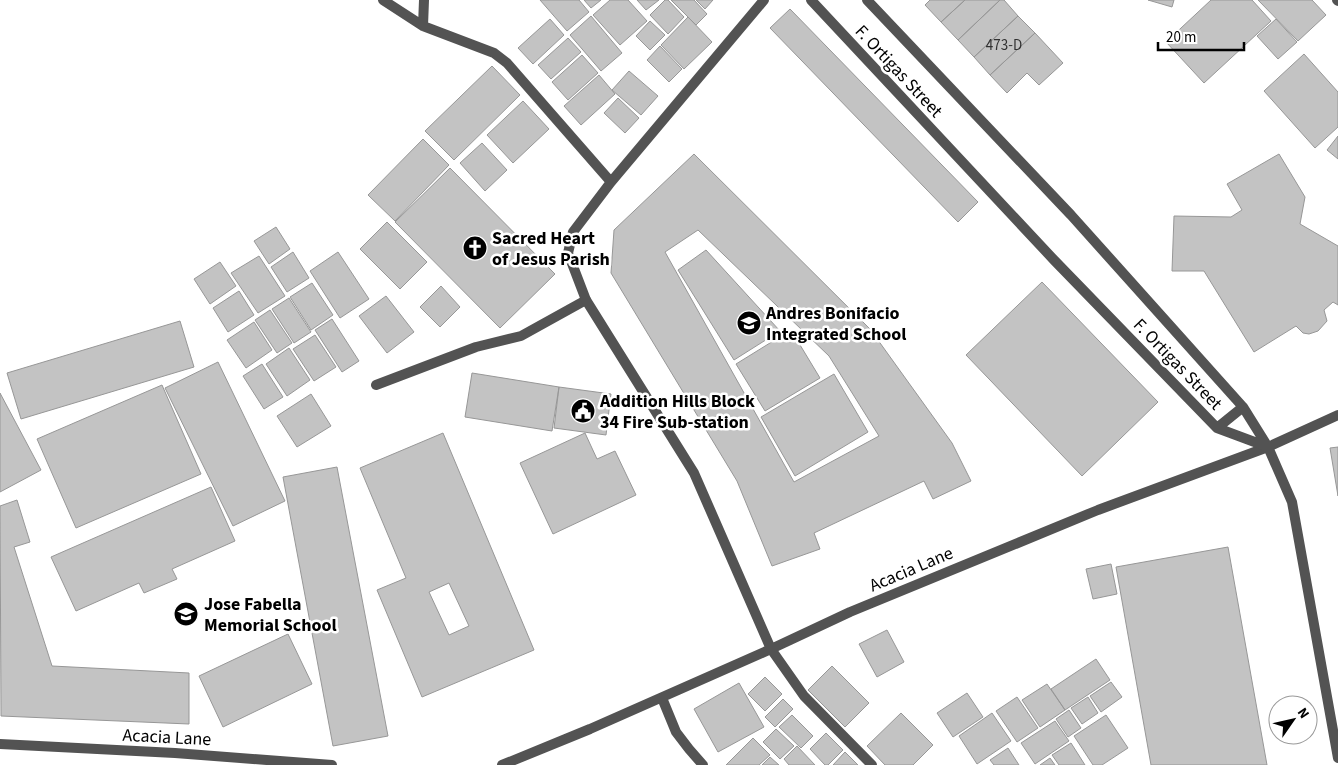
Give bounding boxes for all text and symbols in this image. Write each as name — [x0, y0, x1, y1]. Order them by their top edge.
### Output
street label: F. Ortigas Street — [849, 19, 948, 123]
scale bar — [1158, 20, 1244, 52]
text: 20 m — [1166, 27, 1196, 48]
house number: 473-D — [986, 35, 1022, 56]
place label: Sacred Heart of Jesus Parish — [492, 226, 610, 272]
church icon: Sacred Heart of Jesus Parish — [462, 235, 488, 261]
place label: Andres Bonifacio Integrated School — [765, 301, 907, 347]
school or university icon: Andres Bonifacio Integrated School — [736, 310, 762, 336]
street label: F. Ortigas Street — [1127, 313, 1228, 416]
place label: Addition Hills Block 34 Fire Sub-station — [599, 389, 755, 435]
public building icon: Addition Hills Block 34 Fire Sub-station — [570, 398, 596, 424]
street label: Acacia Lane — [865, 541, 957, 598]
place label: Jose Fabella Memorial School — [204, 592, 337, 638]
school or university icon: Jose Fabella Memorial School — [173, 601, 199, 627]
north arrow — [1268, 695, 1318, 745]
text: N — [1292, 704, 1314, 723]
street label: Acacia Lane — [122, 723, 212, 752]

